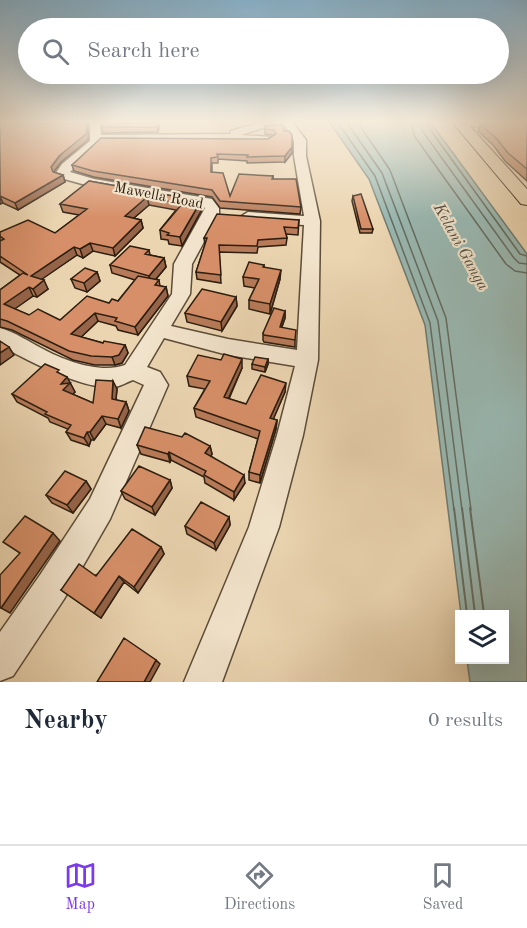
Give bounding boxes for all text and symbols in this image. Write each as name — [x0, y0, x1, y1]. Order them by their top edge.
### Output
search box — [18, 18, 509, 84]
icon: search — [39, 35, 72, 68]
text: Search here — [87, 40, 200, 62]
street label: Mawella Road — [113, 180, 205, 213]
water label: Kelani Ganga — [429, 200, 491, 293]
map controls — [455, 610, 509, 664]
button: layers — [455, 610, 509, 664]
text: Nearby — [24, 708, 108, 734]
text: 0 results — [428, 711, 503, 731]
tab: Map — [64, 859, 97, 915]
tab: Directions — [224, 859, 295, 915]
tab: Saved — [423, 859, 463, 915]

